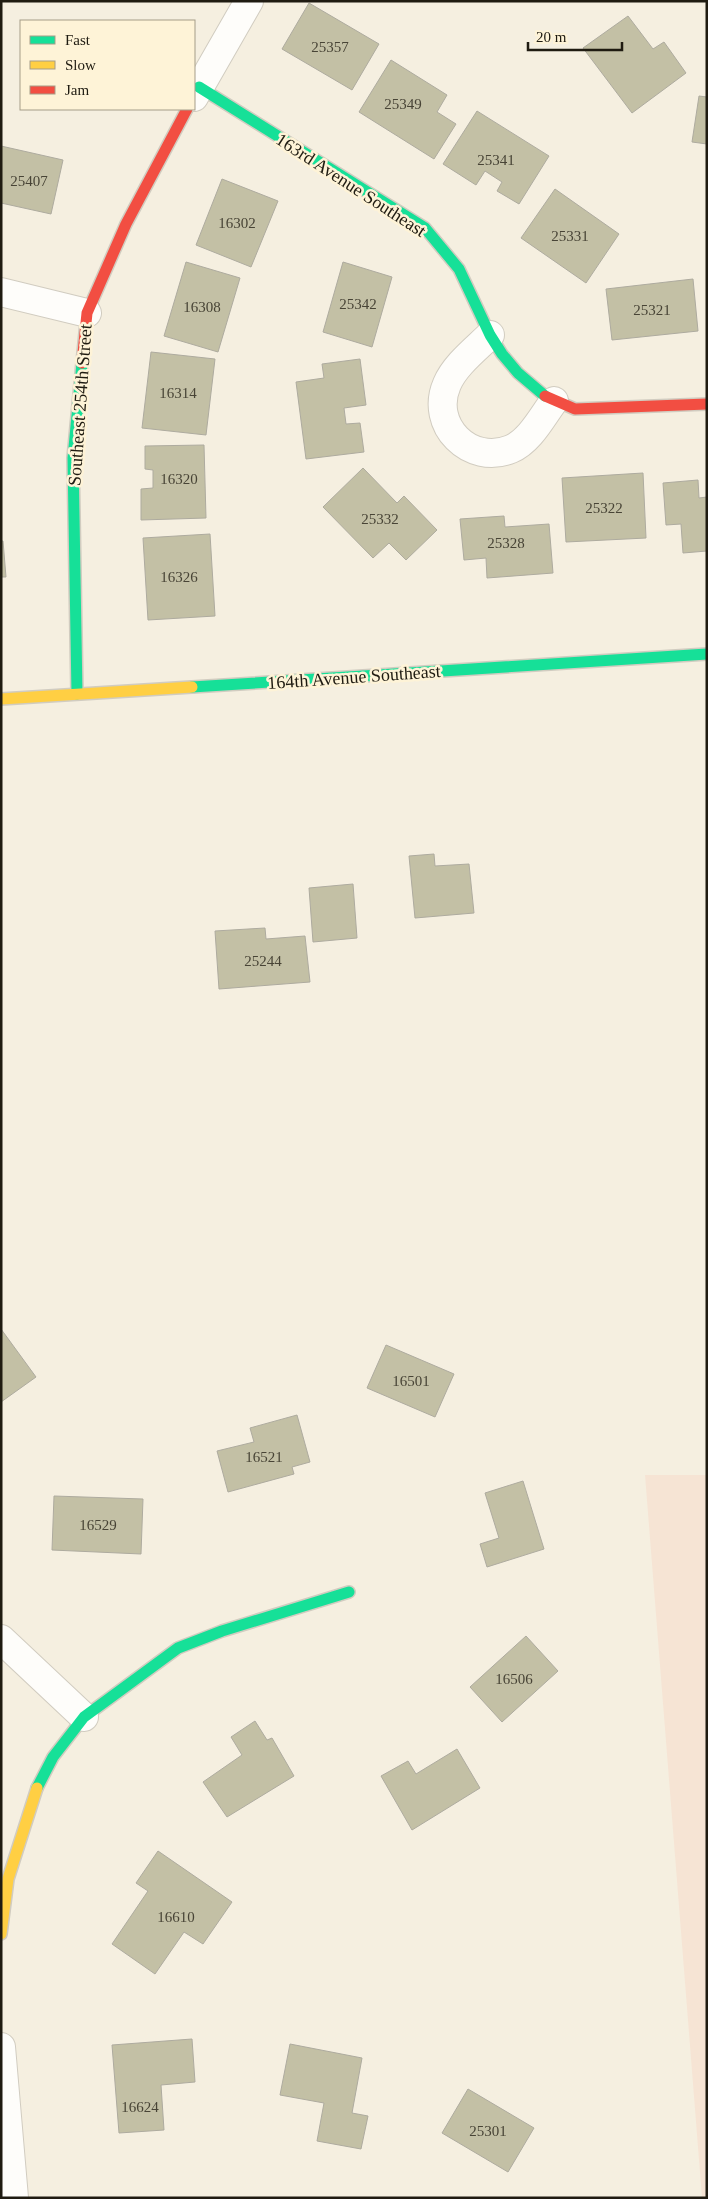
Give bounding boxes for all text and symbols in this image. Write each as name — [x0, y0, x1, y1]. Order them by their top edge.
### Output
legend — [20, 20, 195, 110]
scale bar — [528, 20, 622, 52]
text: 20 m — [536, 29, 567, 45]
text: Fast — [65, 32, 91, 48]
house number: 25357 — [311, 39, 349, 55]
text: Slow — [65, 57, 96, 73]
text: Jam — [65, 82, 89, 98]
house number: 25349 — [384, 96, 422, 112]
street label: 163rd Avenue Southeast — [272, 129, 430, 241]
house number: 25341 — [477, 152, 515, 168]
house number: 25407 — [10, 173, 48, 189]
house number: 16302 — [218, 215, 256, 231]
house number: 25331 — [551, 228, 589, 244]
house number: 25342 — [339, 296, 377, 312]
house number: 16308 — [183, 299, 221, 315]
house number: 25321 — [633, 302, 671, 318]
street label: Southeast 254th Street — [64, 324, 96, 486]
house number: 16314 — [159, 385, 197, 401]
house number: 16320 — [160, 471, 198, 487]
house number: 25322 — [585, 500, 623, 516]
house number: 25332 — [361, 511, 399, 527]
house number: 25328 — [487, 535, 525, 551]
house number: 16326 — [160, 569, 198, 585]
street label: 164th Avenue Southeast — [267, 661, 441, 693]
house number: 25244 — [244, 953, 282, 969]
house number: 16501 — [392, 1373, 430, 1389]
house number: 16521 — [245, 1449, 283, 1465]
house number: 16529 — [79, 1517, 117, 1533]
house number: 16506 — [495, 1671, 533, 1687]
house number: 16610 — [157, 1909, 195, 1925]
house number: 16624 — [121, 2099, 159, 2115]
house number: 25301 — [469, 2123, 507, 2139]

